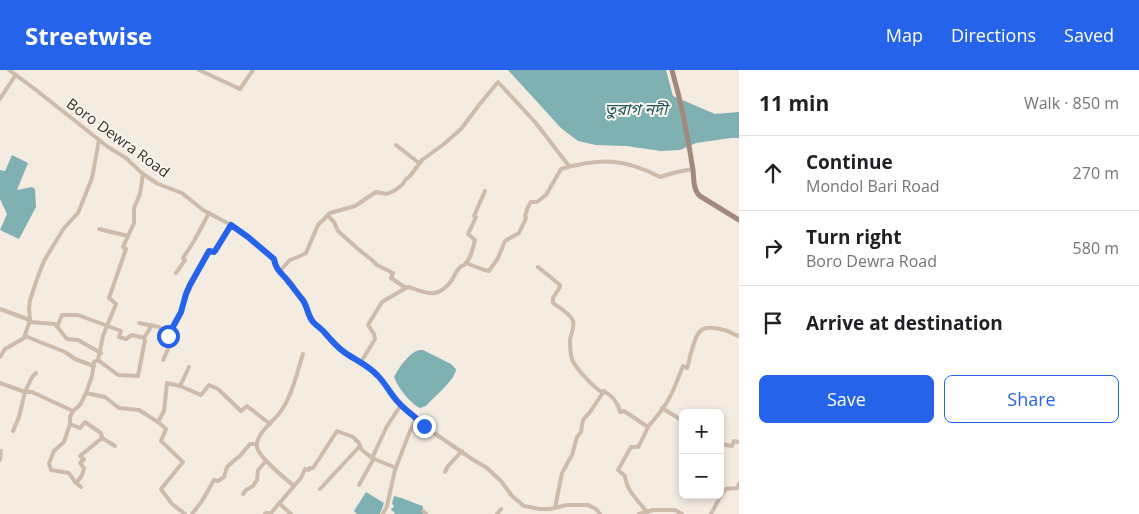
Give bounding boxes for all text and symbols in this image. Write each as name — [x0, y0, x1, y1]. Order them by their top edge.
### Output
text: Streetwise — [25, 19, 152, 52]
text: Map — [886, 23, 923, 47]
text: Directions — [951, 23, 1036, 47]
text: Saved — [1064, 23, 1114, 47]
text: 11 min — [759, 89, 829, 117]
text: Walk · 850 m — [1024, 92, 1119, 114]
street label: Boro Dewra Road — [63, 93, 174, 181]
water label: তুরাগ নদী — [605, 98, 670, 120]
text: Continue — [806, 149, 893, 175]
icon: ahead — [759, 159, 787, 187]
text: 270 m — [1073, 162, 1119, 184]
text: Mondol Bari Road — [806, 175, 940, 197]
text: Turn right — [806, 224, 901, 250]
icon: right — [759, 234, 787, 262]
text: 580 m — [1073, 237, 1119, 259]
text: Boro Dewra Road — [806, 250, 937, 272]
icon: arrive — [759, 309, 787, 337]
text: Arrive at destination — [806, 310, 1003, 336]
route start — [157, 325, 180, 348]
button: Save — [759, 375, 934, 423]
button: Share — [944, 375, 1119, 423]
map controls — [679, 409, 724, 499]
button: + — [679, 409, 724, 454]
route end — [413, 415, 436, 438]
button: − — [679, 454, 724, 499]

